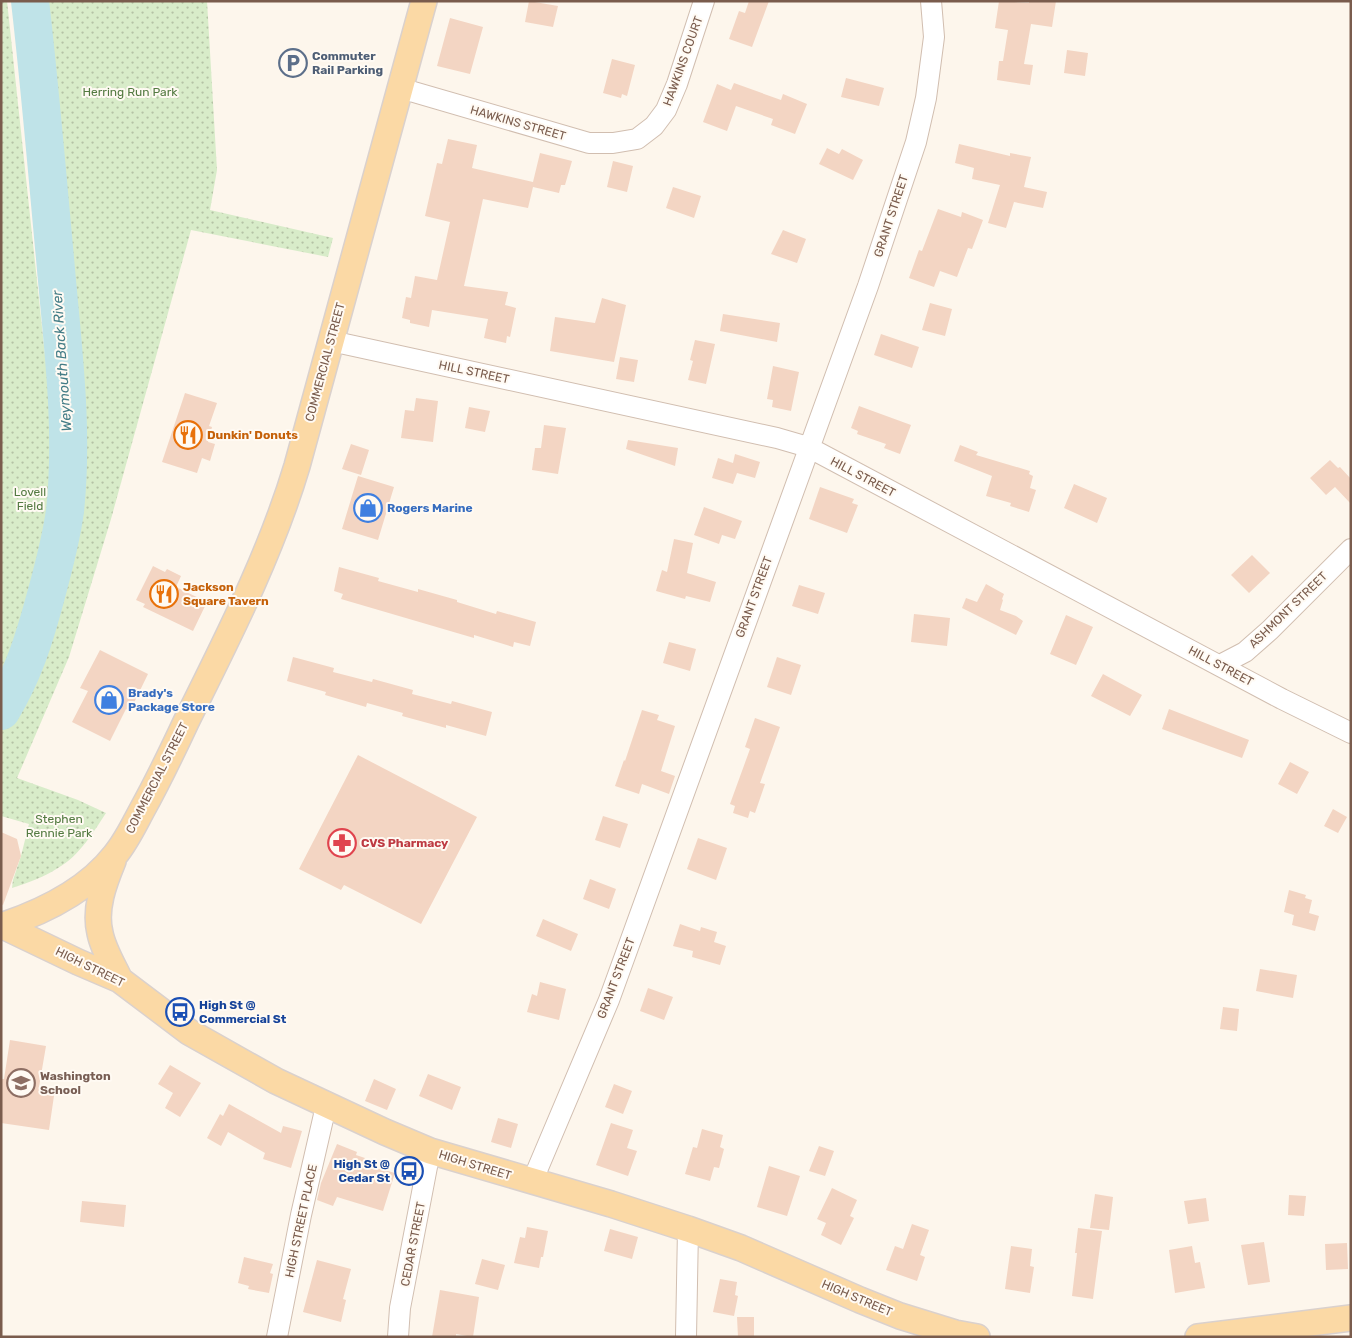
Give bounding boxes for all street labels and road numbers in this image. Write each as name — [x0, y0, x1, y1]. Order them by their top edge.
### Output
street label: HAWKINS COURT — [660, 14, 706, 108]
street label: HAWKINS STREET — [469, 103, 567, 143]
street label: GRANT STREET — [871, 173, 911, 259]
street label: COMMERCIAL STREET — [302, 301, 348, 423]
street label: HILL STREET — [437, 358, 511, 386]
street label: HILL STREET — [828, 454, 898, 500]
street label: GRANT STREET — [733, 554, 775, 640]
street label: ASHMONT STREET — [1246, 569, 1330, 651]
street label: HILL STREET — [1186, 643, 1256, 689]
street label: COMMERCIAL STREET — [123, 720, 191, 836]
street label: GRANT STREET — [594, 935, 638, 1020]
street label: HIGH STREET — [53, 944, 127, 990]
street label: HIGH STREET — [437, 1147, 513, 1183]
street label: HIGH STREET PLACE — [282, 1163, 320, 1279]
street label: CEDAR STREET — [398, 1200, 428, 1287]
street label: HIGH STREET — [820, 1277, 894, 1319]

